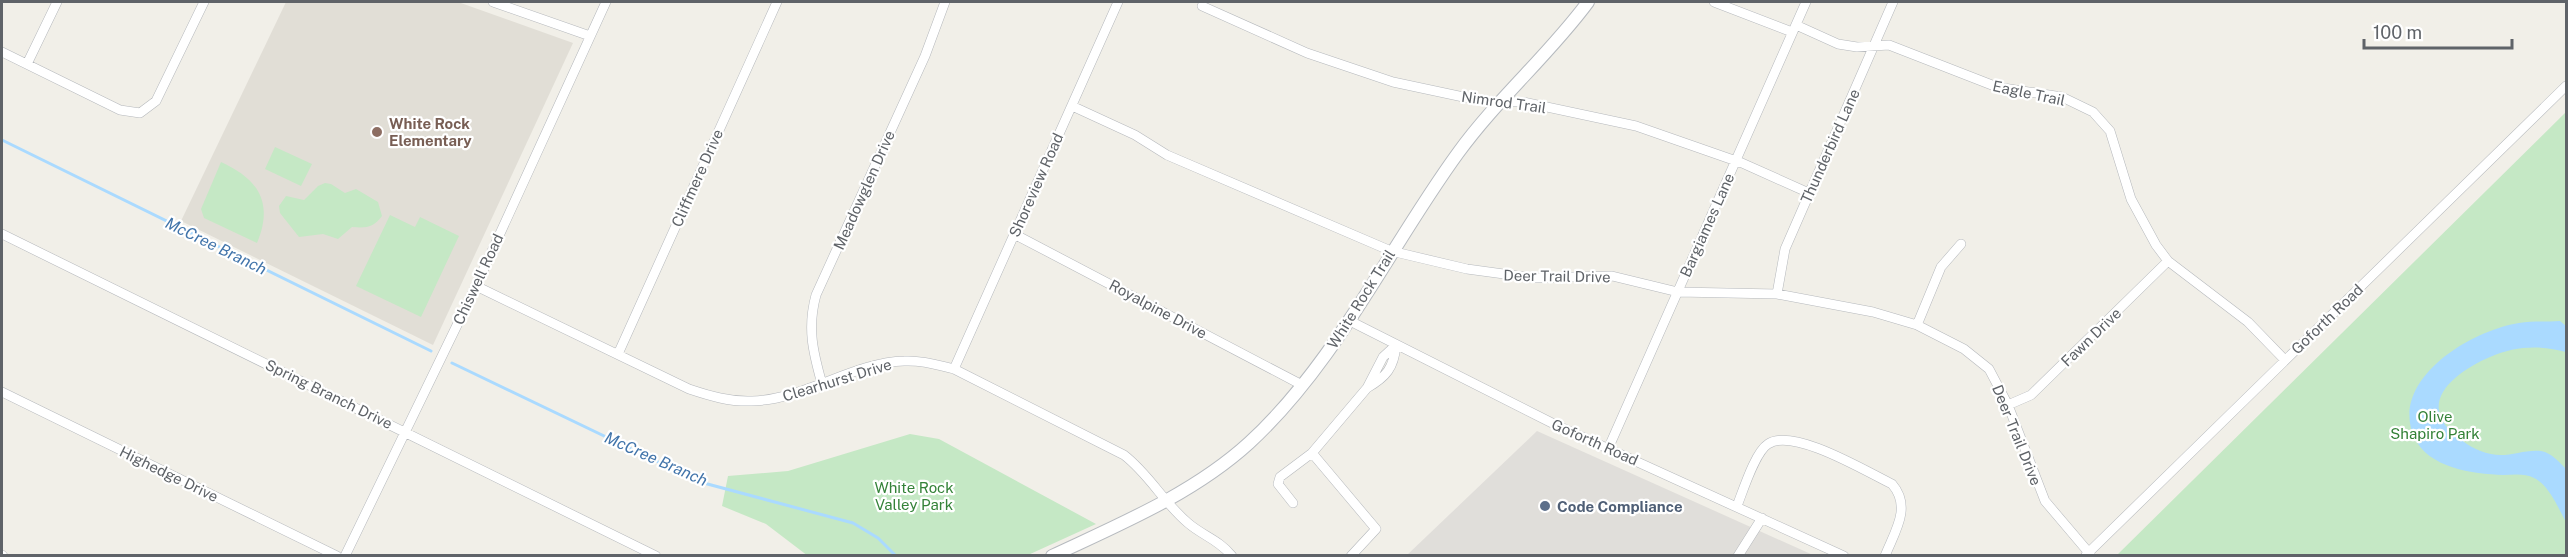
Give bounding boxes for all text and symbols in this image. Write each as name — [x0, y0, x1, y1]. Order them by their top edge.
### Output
scale bar — [2364, 12, 2512, 50]
text: 100 m — [2373, 22, 2422, 43]
street label: Eagle Trail — [1991, 77, 2067, 109]
street label: Thunderbird Lane — [1797, 86, 1863, 206]
street label: Nimrod Trail — [1460, 88, 1548, 116]
place label: White Rock Elementary — [389, 115, 472, 149]
marker: White Rock Elementary — [370, 125, 384, 139]
street label: Cliffmere Drive — [668, 126, 726, 230]
street label: Meadowglen Drive — [830, 128, 898, 252]
street label: Shoreview Road — [1006, 130, 1066, 240]
street label: Bargiames Lane — [1676, 170, 1738, 280]
water label: McCree Branch — [162, 213, 270, 279]
street label: Chiswell Road — [450, 231, 506, 327]
street label: White Rock Trail — [1324, 246, 1398, 352]
street label: Deer Trail Drive — [1503, 267, 1611, 285]
street label: Royalpine Drive — [1106, 276, 1210, 342]
street label: Goforth Road — [2288, 281, 2366, 357]
street label: Fawn Drive — [2058, 304, 2124, 370]
street label: Clearhurst Drive — [780, 355, 894, 405]
street label: Spring Branch Drive — [263, 356, 395, 432]
street label: Deer Trail Drive — [1989, 382, 2045, 488]
park label: Olive Shapiro Park — [2390, 408, 2480, 442]
street label: Goforth Road — [1549, 415, 1641, 469]
water label: McCree Branch — [602, 428, 710, 490]
street label: Highedge Drive — [117, 443, 221, 505]
park label: White Rock Valley Park — [874, 479, 954, 513]
place label: Code Compliance — [1557, 498, 1683, 515]
marker: Code Compliance — [1538, 499, 1552, 513]

